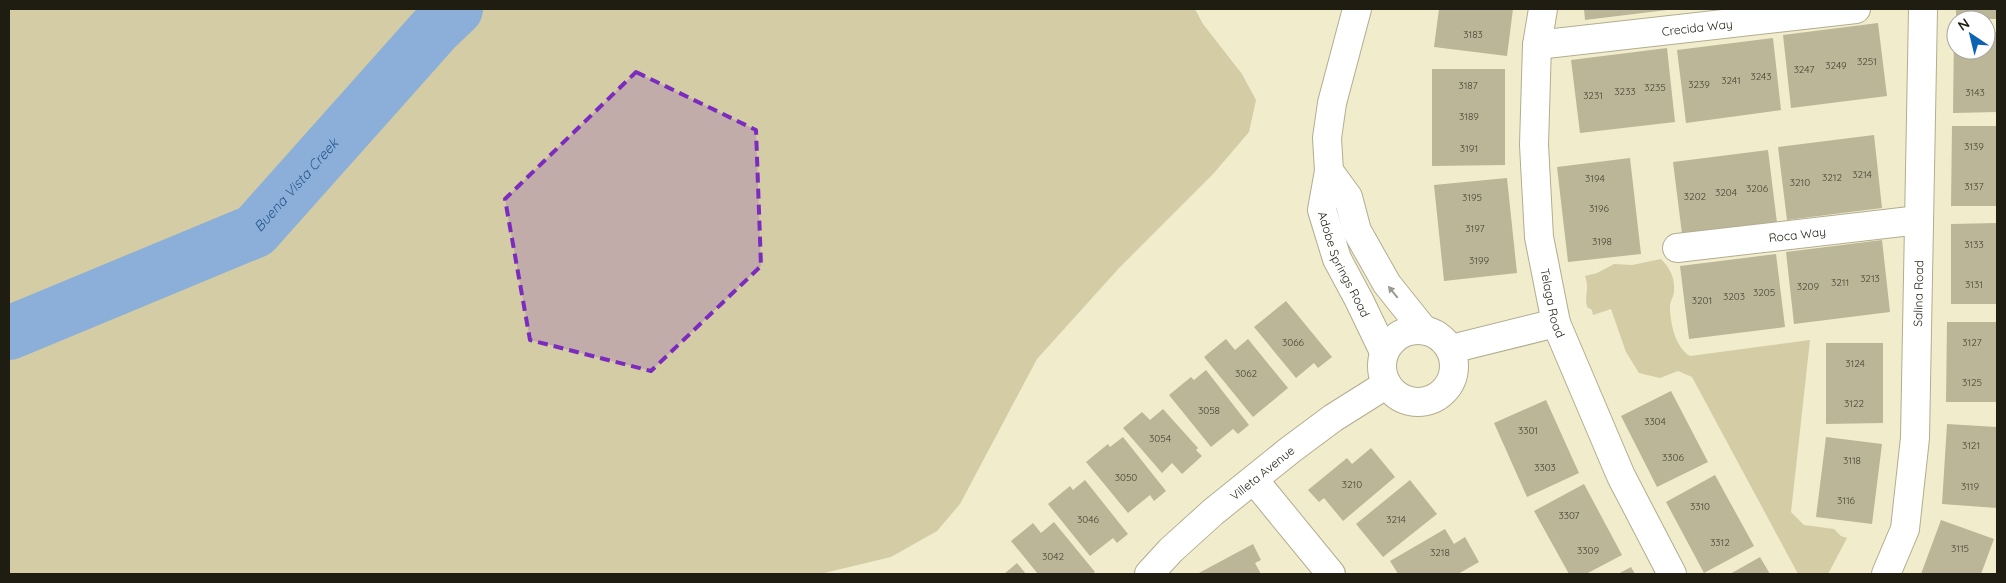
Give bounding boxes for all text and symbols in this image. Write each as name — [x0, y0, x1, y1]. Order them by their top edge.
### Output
north arrow — [1946, 10, 1996, 60]
text: N — [1954, 14, 1973, 35]
street label: Crecida Way — [1661, 15, 1733, 38]
house number: 3183 — [1463, 28, 1483, 41]
house number: 3251 — [1857, 55, 1877, 68]
house number: 3249 — [1825, 59, 1847, 72]
house number: 3247 — [1794, 63, 1814, 76]
house number: 3243 — [1750, 70, 1772, 83]
house number: 3241 — [1721, 74, 1741, 87]
house number: 3239 — [1688, 78, 1710, 91]
house number: 3187 — [1458, 79, 1478, 92]
house number: 3235 — [1644, 81, 1666, 94]
house number: 3233 — [1614, 85, 1636, 98]
house number: 3143 — [1965, 86, 1985, 99]
house number: 3231 — [1583, 89, 1603, 102]
house number: 3189 — [1459, 110, 1479, 123]
water label: Buena Vista Creek — [250, 133, 343, 235]
house number: 3139 — [1964, 140, 1984, 153]
house number: 3191 — [1460, 142, 1478, 155]
house number: 3214 — [1852, 168, 1872, 181]
house number: 3212 — [1822, 171, 1842, 184]
house number: 3194 — [1585, 172, 1605, 185]
house number: 3210 — [1790, 176, 1810, 189]
house number: 3137 — [1964, 180, 1984, 193]
house number: 3206 — [1746, 182, 1769, 195]
house number: 3204 — [1715, 186, 1737, 199]
house number: 3202 — [1684, 190, 1707, 203]
house number: 3195 — [1462, 191, 1482, 204]
house number: 3196 — [1589, 202, 1610, 215]
street label: Adobe Springs Road — [1315, 209, 1374, 319]
house number: 3197 — [1465, 222, 1485, 235]
street label: Roca Way — [1768, 223, 1827, 245]
house number: 3198 — [1592, 235, 1612, 248]
house number: 3133 — [1964, 238, 1984, 251]
house number: 3199 — [1469, 254, 1489, 267]
street label: Salina Road — [1910, 260, 1926, 327]
street label: Telaga Road — [1538, 267, 1569, 340]
house number: 3213 — [1860, 272, 1880, 285]
house number: 3211 — [1831, 276, 1849, 289]
house number: 3131 — [1965, 278, 1983, 291]
house number: 3209 — [1797, 280, 1820, 293]
one-way arrow — [1387, 285, 1398, 298]
house number: 3205 — [1753, 286, 1775, 299]
house number: 3203 — [1723, 290, 1745, 303]
house number: 3201 — [1692, 294, 1712, 307]
house number: 3066 — [1282, 336, 1305, 349]
house number: 3127 — [1962, 336, 1982, 349]
house number: 3124 — [1845, 357, 1865, 370]
house number: 3062 — [1235, 367, 1258, 380]
house number: 3125 — [1962, 376, 1982, 389]
house number: 3122 — [1844, 397, 1864, 410]
house number: 3058 — [1198, 404, 1220, 417]
house number: 3304 — [1644, 415, 1666, 428]
house number: 3301 — [1518, 424, 1538, 437]
house number: 3054 — [1149, 432, 1171, 445]
house number: 3121 — [1962, 439, 1980, 452]
street label: Villeta Avenue — [1227, 442, 1297, 503]
house number: 3306 — [1662, 451, 1685, 464]
house number: 3118 — [1843, 454, 1861, 467]
house number: 3303 — [1534, 461, 1556, 474]
house number: 3050 — [1115, 471, 1137, 484]
house number: 3210 — [1342, 478, 1362, 491]
house number: 3119 — [1961, 480, 1980, 493]
house number: 3116 — [1837, 494, 1856, 507]
house number: 3310 — [1690, 500, 1710, 513]
house number: 3307 — [1558, 509, 1580, 522]
house number: 3046 — [1077, 513, 1100, 526]
house number: 3214 — [1386, 513, 1406, 526]
house number: 3312 — [1710, 536, 1730, 549]
house number: 3115 — [1951, 542, 1969, 555]
house number: 3309 — [1577, 544, 1599, 557]
house number: 3218 — [1430, 546, 1450, 559]
house number: 3042 — [1042, 550, 1064, 563]

